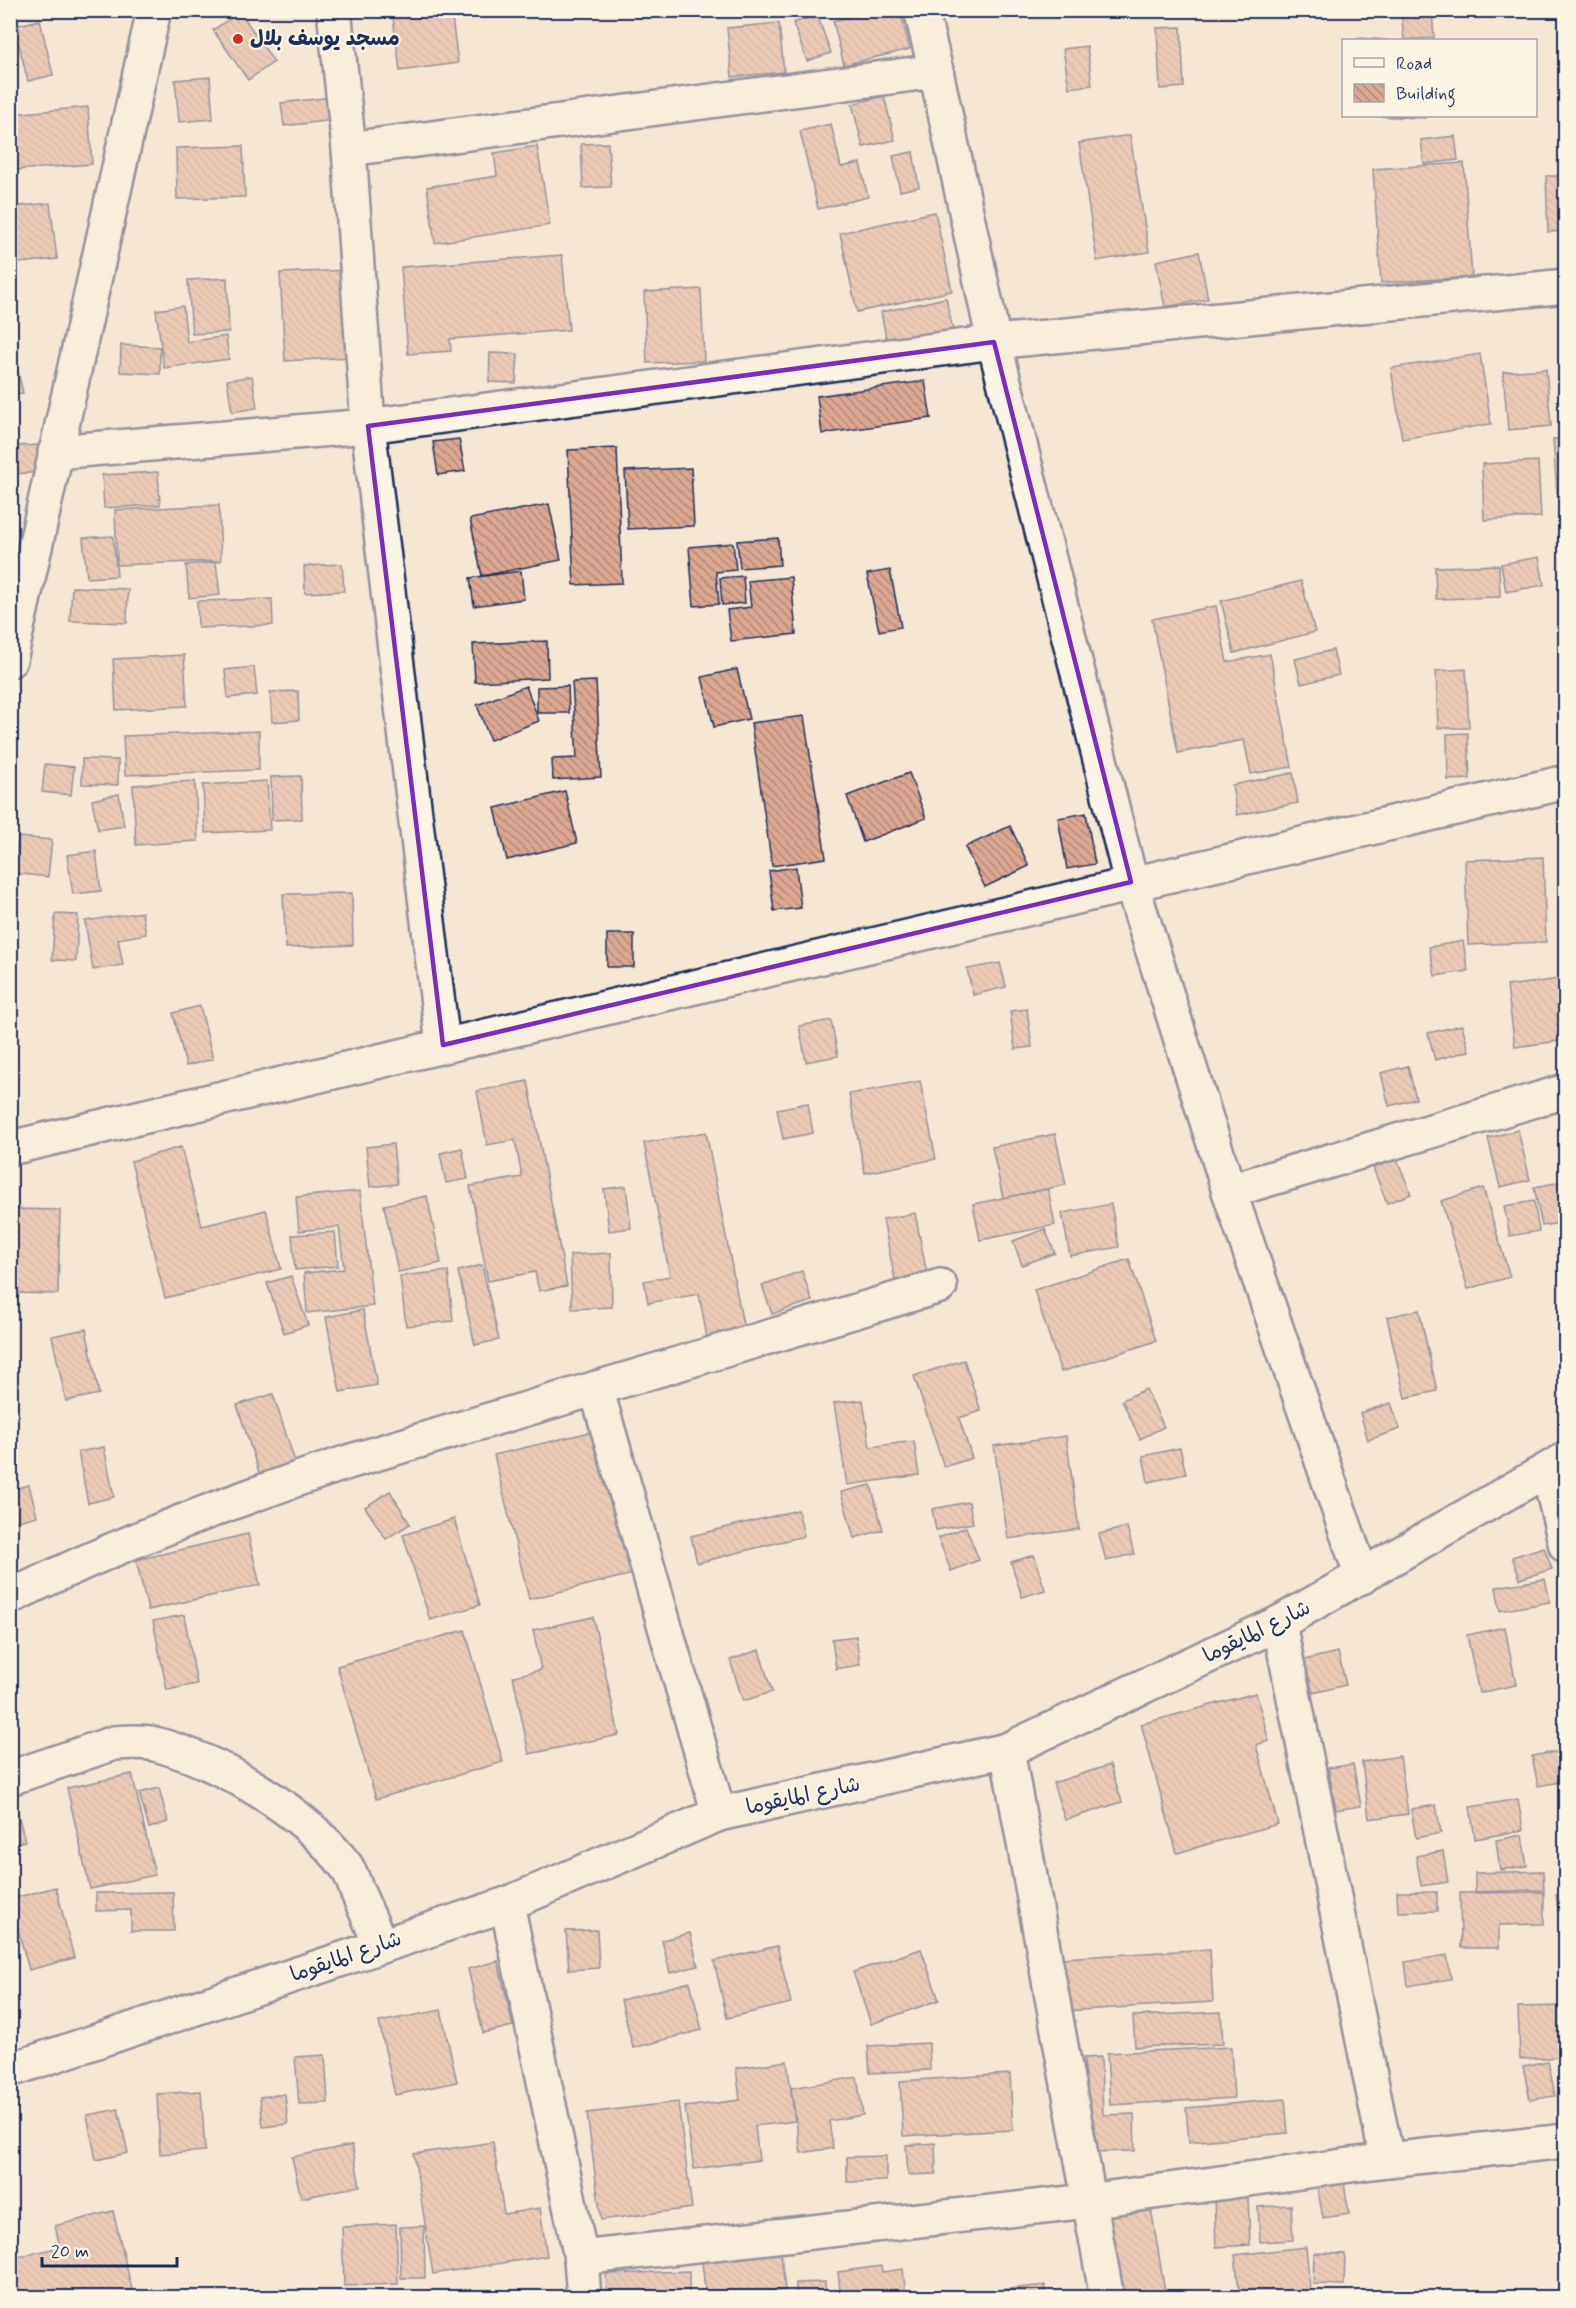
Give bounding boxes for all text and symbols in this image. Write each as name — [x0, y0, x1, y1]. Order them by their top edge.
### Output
place label: مسجد يوسف بلال — [250, 25, 400, 53]
marker: مسجد يوسف بلال — [231, 32, 245, 46]
legend — [1342, 39, 1537, 117]
text: Road — [1396, 52, 1432, 76]
text: Building — [1396, 82, 1456, 108]
street label: شارع المايقوما — [1199, 1594, 1315, 1670]
street label: شارع المايقوما — [743, 1770, 863, 1822]
street label: شارع المايقوما — [286, 1925, 406, 1989]
scale bar — [42, 2230, 177, 2268]
text: 20 m — [51, 2240, 89, 2264]

